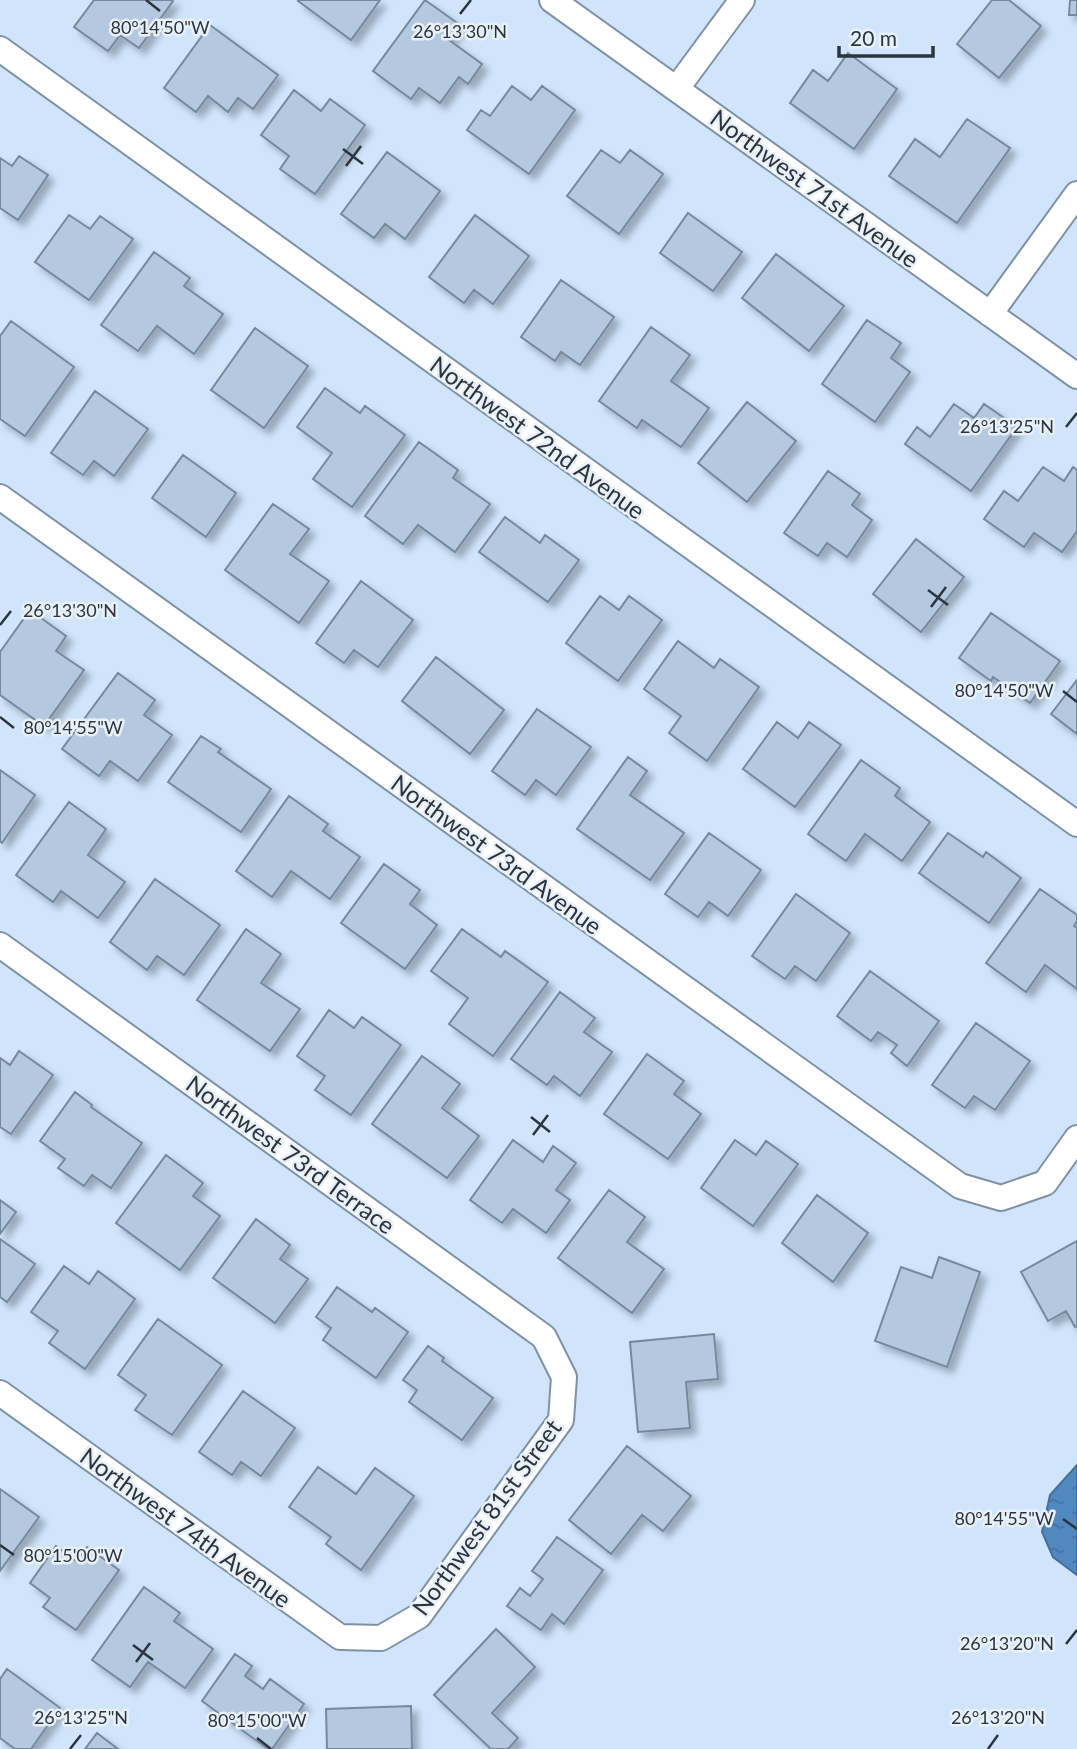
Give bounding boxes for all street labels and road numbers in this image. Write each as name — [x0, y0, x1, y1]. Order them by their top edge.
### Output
street label: Northwest 71st Avenue — [705, 103, 925, 273]
street label: Northwest 72nd Avenue — [425, 349, 651, 525]
street label: Northwest 73rd Avenue — [386, 768, 608, 940]
street label: Northwest 73rd Terrace — [181, 1069, 401, 1239]
street label: Northwest 81st Street — [405, 1413, 567, 1621]
street label: Northwest 74th Avenue — [75, 1441, 297, 1613]

